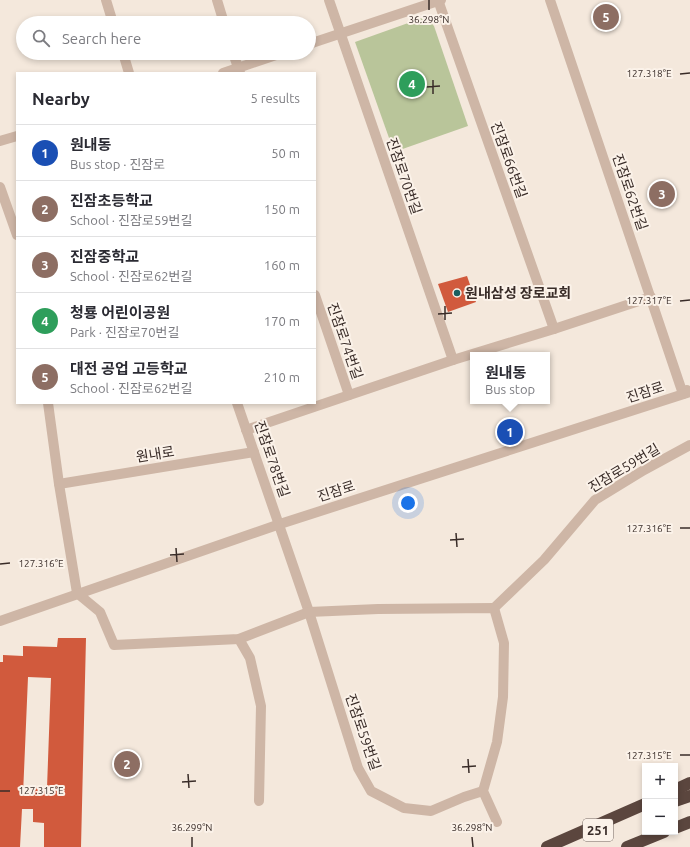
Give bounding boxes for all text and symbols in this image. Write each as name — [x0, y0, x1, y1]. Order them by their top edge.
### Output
pin: 5 — [593, 2, 619, 32]
text: 36.298°N — [408, 14, 450, 25]
search box — [16, 16, 316, 60]
icon: search — [30, 27, 52, 49]
text: Search here — [62, 30, 141, 47]
text: 127.318°E — [626, 68, 672, 79]
pin: 4 — [399, 69, 425, 99]
text: Nearby — [32, 89, 90, 108]
text: 5 results — [250, 91, 300, 105]
street label: 진잠로66번길 — [488, 120, 530, 200]
street label: 진잠로70번길 — [383, 135, 425, 217]
text: 원내동 — [70, 136, 111, 153]
text: 1 — [41, 146, 49, 160]
text: 50 m — [271, 146, 300, 160]
street label: 진잠로62번길 — [609, 151, 651, 233]
text: Bus stop · 진잠로 — [70, 157, 165, 171]
pin: 3 — [649, 179, 675, 209]
text: 진잠초등학교 — [70, 192, 153, 209]
text: 2 — [41, 202, 49, 216]
text: 150 m — [264, 202, 300, 216]
text: School · 진잠로59번길 — [70, 213, 193, 227]
text: 진잠중학교 — [70, 248, 139, 265]
text: 3 — [41, 258, 49, 272]
text: 160 m — [264, 258, 300, 272]
text: School · 진잠로62번길 — [70, 269, 193, 283]
place label: 원내삼성 장로교회 — [465, 285, 571, 301]
marker: 원내삼성 장로교회 — [452, 288, 462, 298]
text: 127.317°E — [626, 295, 672, 306]
street label: 진잠로74번길 — [324, 300, 366, 382]
text: 청룡 어린이공원 — [70, 304, 170, 321]
text: 4 — [41, 314, 49, 328]
text: 170 m — [264, 314, 300, 328]
text: Park · 진잠로70번길 — [70, 325, 179, 339]
popup — [470, 352, 550, 404]
text: 대전 공업 고등학교 — [70, 360, 188, 377]
text: 원내동 — [485, 364, 526, 381]
text: 5 — [41, 370, 49, 384]
text: 210 m — [264, 370, 300, 384]
street label: 진잠로 — [624, 378, 666, 406]
text: School · 진잠로62번길 — [70, 381, 193, 395]
text: Bus stop — [485, 382, 535, 396]
pin: 1 — [497, 417, 523, 447]
street label: 진잠로78번길 — [251, 418, 293, 500]
street label: 진잠로59번길 — [586, 440, 662, 496]
street label: 원내로 — [135, 443, 175, 465]
street label: 진잠로 — [315, 477, 357, 505]
your location — [398, 493, 418, 513]
text: 127.316°E — [626, 523, 672, 534]
text: 127.316°E — [18, 558, 64, 569]
street label: 진잠로59번길 — [342, 691, 384, 773]
pin: 2 — [114, 749, 140, 779]
text: 127.315°E — [626, 750, 672, 761]
map controls — [642, 763, 678, 835]
button: + — [642, 763, 678, 799]
text: 127.315°E — [18, 785, 64, 796]
button: − — [642, 799, 678, 835]
road number: 251 — [583, 819, 613, 841]
text: 36.299°N — [171, 822, 213, 833]
text: 36.298°N — [451, 822, 493, 833]

